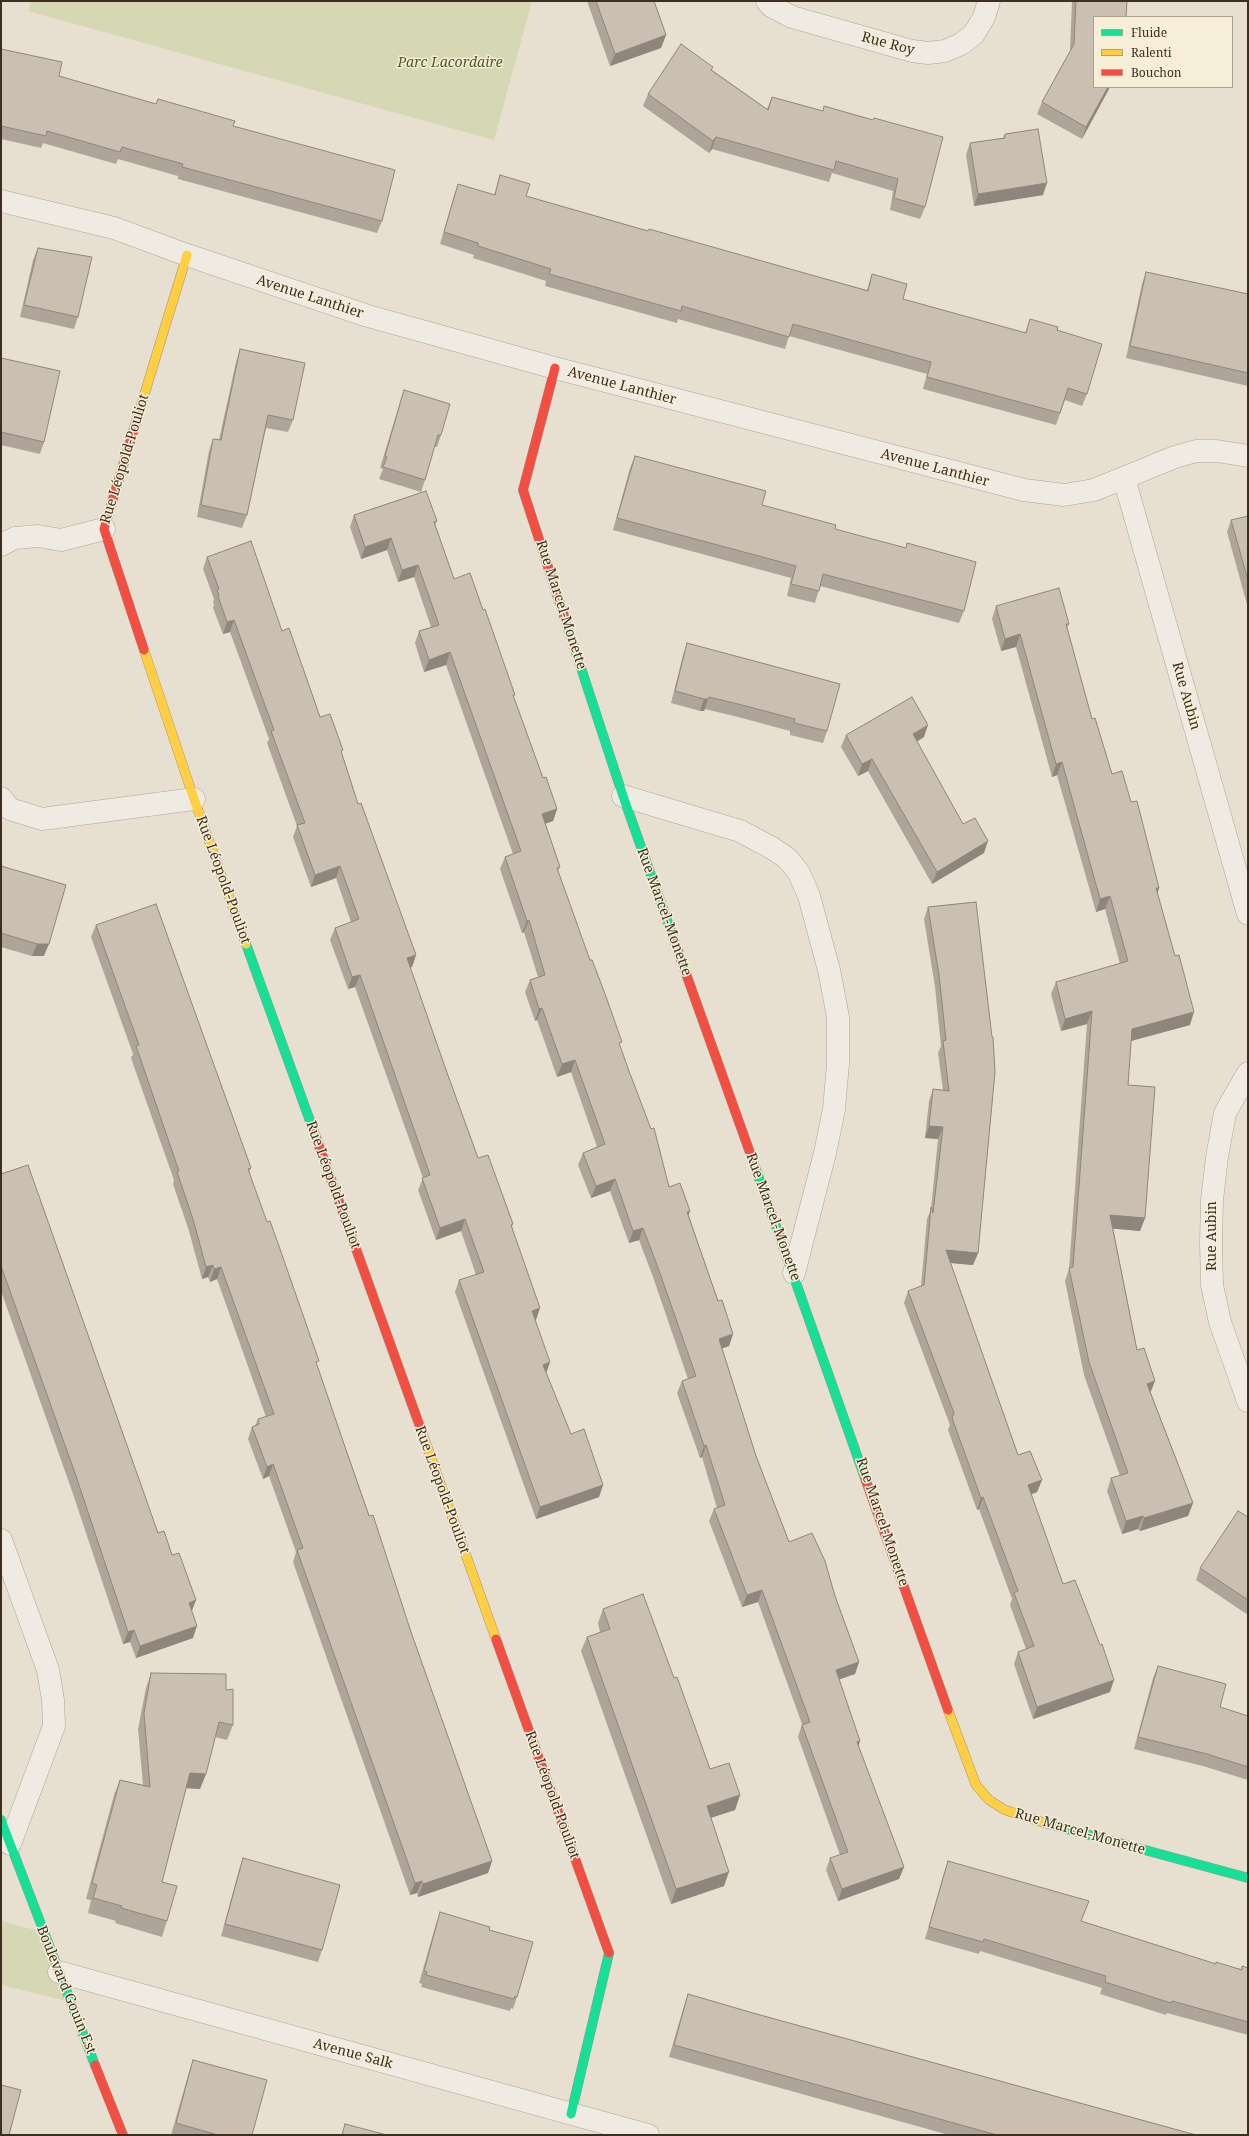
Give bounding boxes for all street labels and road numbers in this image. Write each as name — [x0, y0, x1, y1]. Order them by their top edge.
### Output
street label: Rue Roy — [860, 29, 916, 59]
street label: Avenue Lanthier — [254, 272, 366, 322]
street label: Avenue Lanthier — [566, 363, 678, 409]
street label: Rue Léopold-Pouliot — [97, 392, 153, 526]
street label: Avenue Lanthier — [879, 445, 991, 491]
street label: Rue Marcel-Monette — [532, 538, 590, 672]
street label: Rue Aubin — [1168, 660, 1204, 732]
street label: Rue Léopold-Pouliot — [192, 814, 254, 946]
street label: Rue Marcel-Monette — [633, 846, 695, 978]
street label: Rue Léopold-Pouliot — [302, 1119, 364, 1251]
street label: Rue Marcel-Monette — [742, 1151, 804, 1283]
street label: Rue Aubin — [1204, 1201, 1220, 1271]
street label: Rue Léopold-Pouliot — [411, 1424, 473, 1556]
street label: Rue Marcel-Monette — [852, 1455, 912, 1589]
street label: Rue Léopold-Pouliot — [521, 1729, 583, 1861]
street label: Rue Marcel-Monette — [1013, 1805, 1147, 1859]
street label: Boulevard Gouin Est — [33, 1923, 99, 2057]
street label: Avenue Salk — [311, 2035, 395, 2073]

